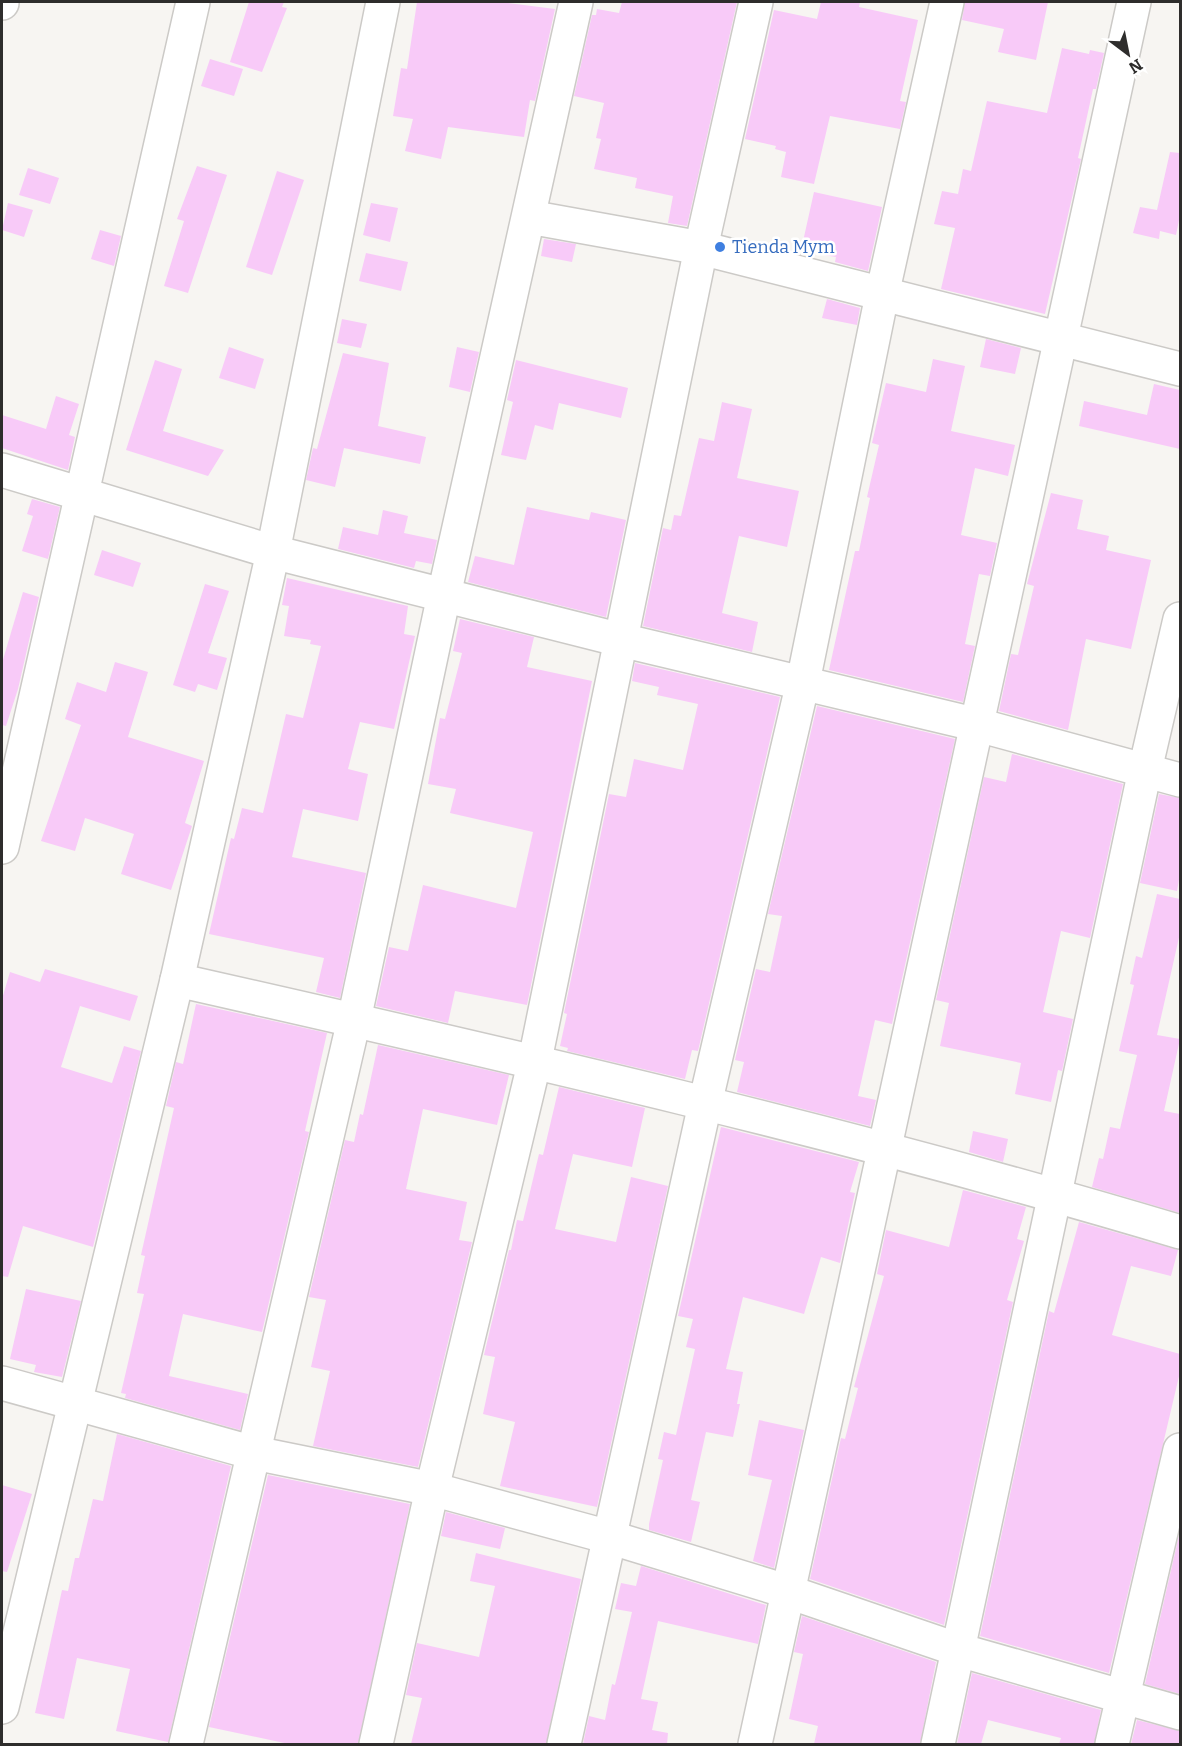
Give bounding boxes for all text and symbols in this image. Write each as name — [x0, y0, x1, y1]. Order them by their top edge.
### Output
north arrow — [1098, 24, 1158, 84]
text: N — [1125, 55, 1146, 78]
place label: Tienda Mym — [732, 236, 835, 258]
marker: Tienda Mym — [713, 240, 727, 254]

